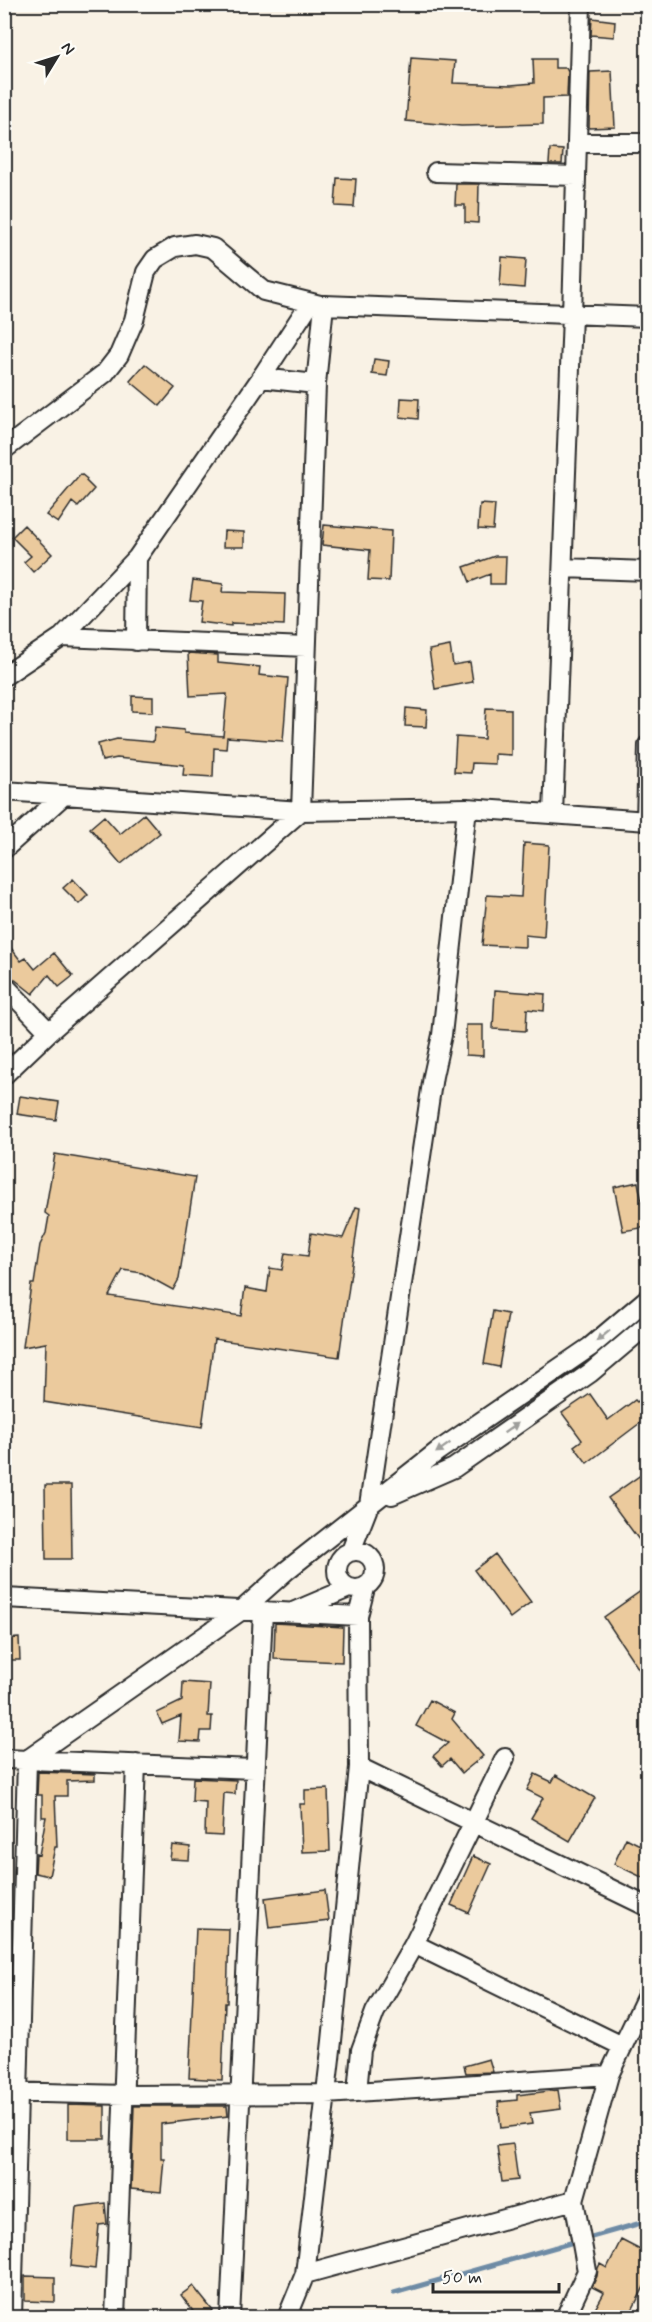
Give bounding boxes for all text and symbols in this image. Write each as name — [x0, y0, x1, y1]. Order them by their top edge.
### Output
north arrow — [27, 27, 87, 87]
text: N — [56, 38, 79, 59]
one-way arrow — [596, 1330, 611, 1342]
one-way arrow — [503, 1422, 519, 1434]
one-way arrow — [436, 1442, 452, 1454]
scale bar — [433, 2256, 559, 2294]
text: 50 m — [442, 2266, 482, 2290]

